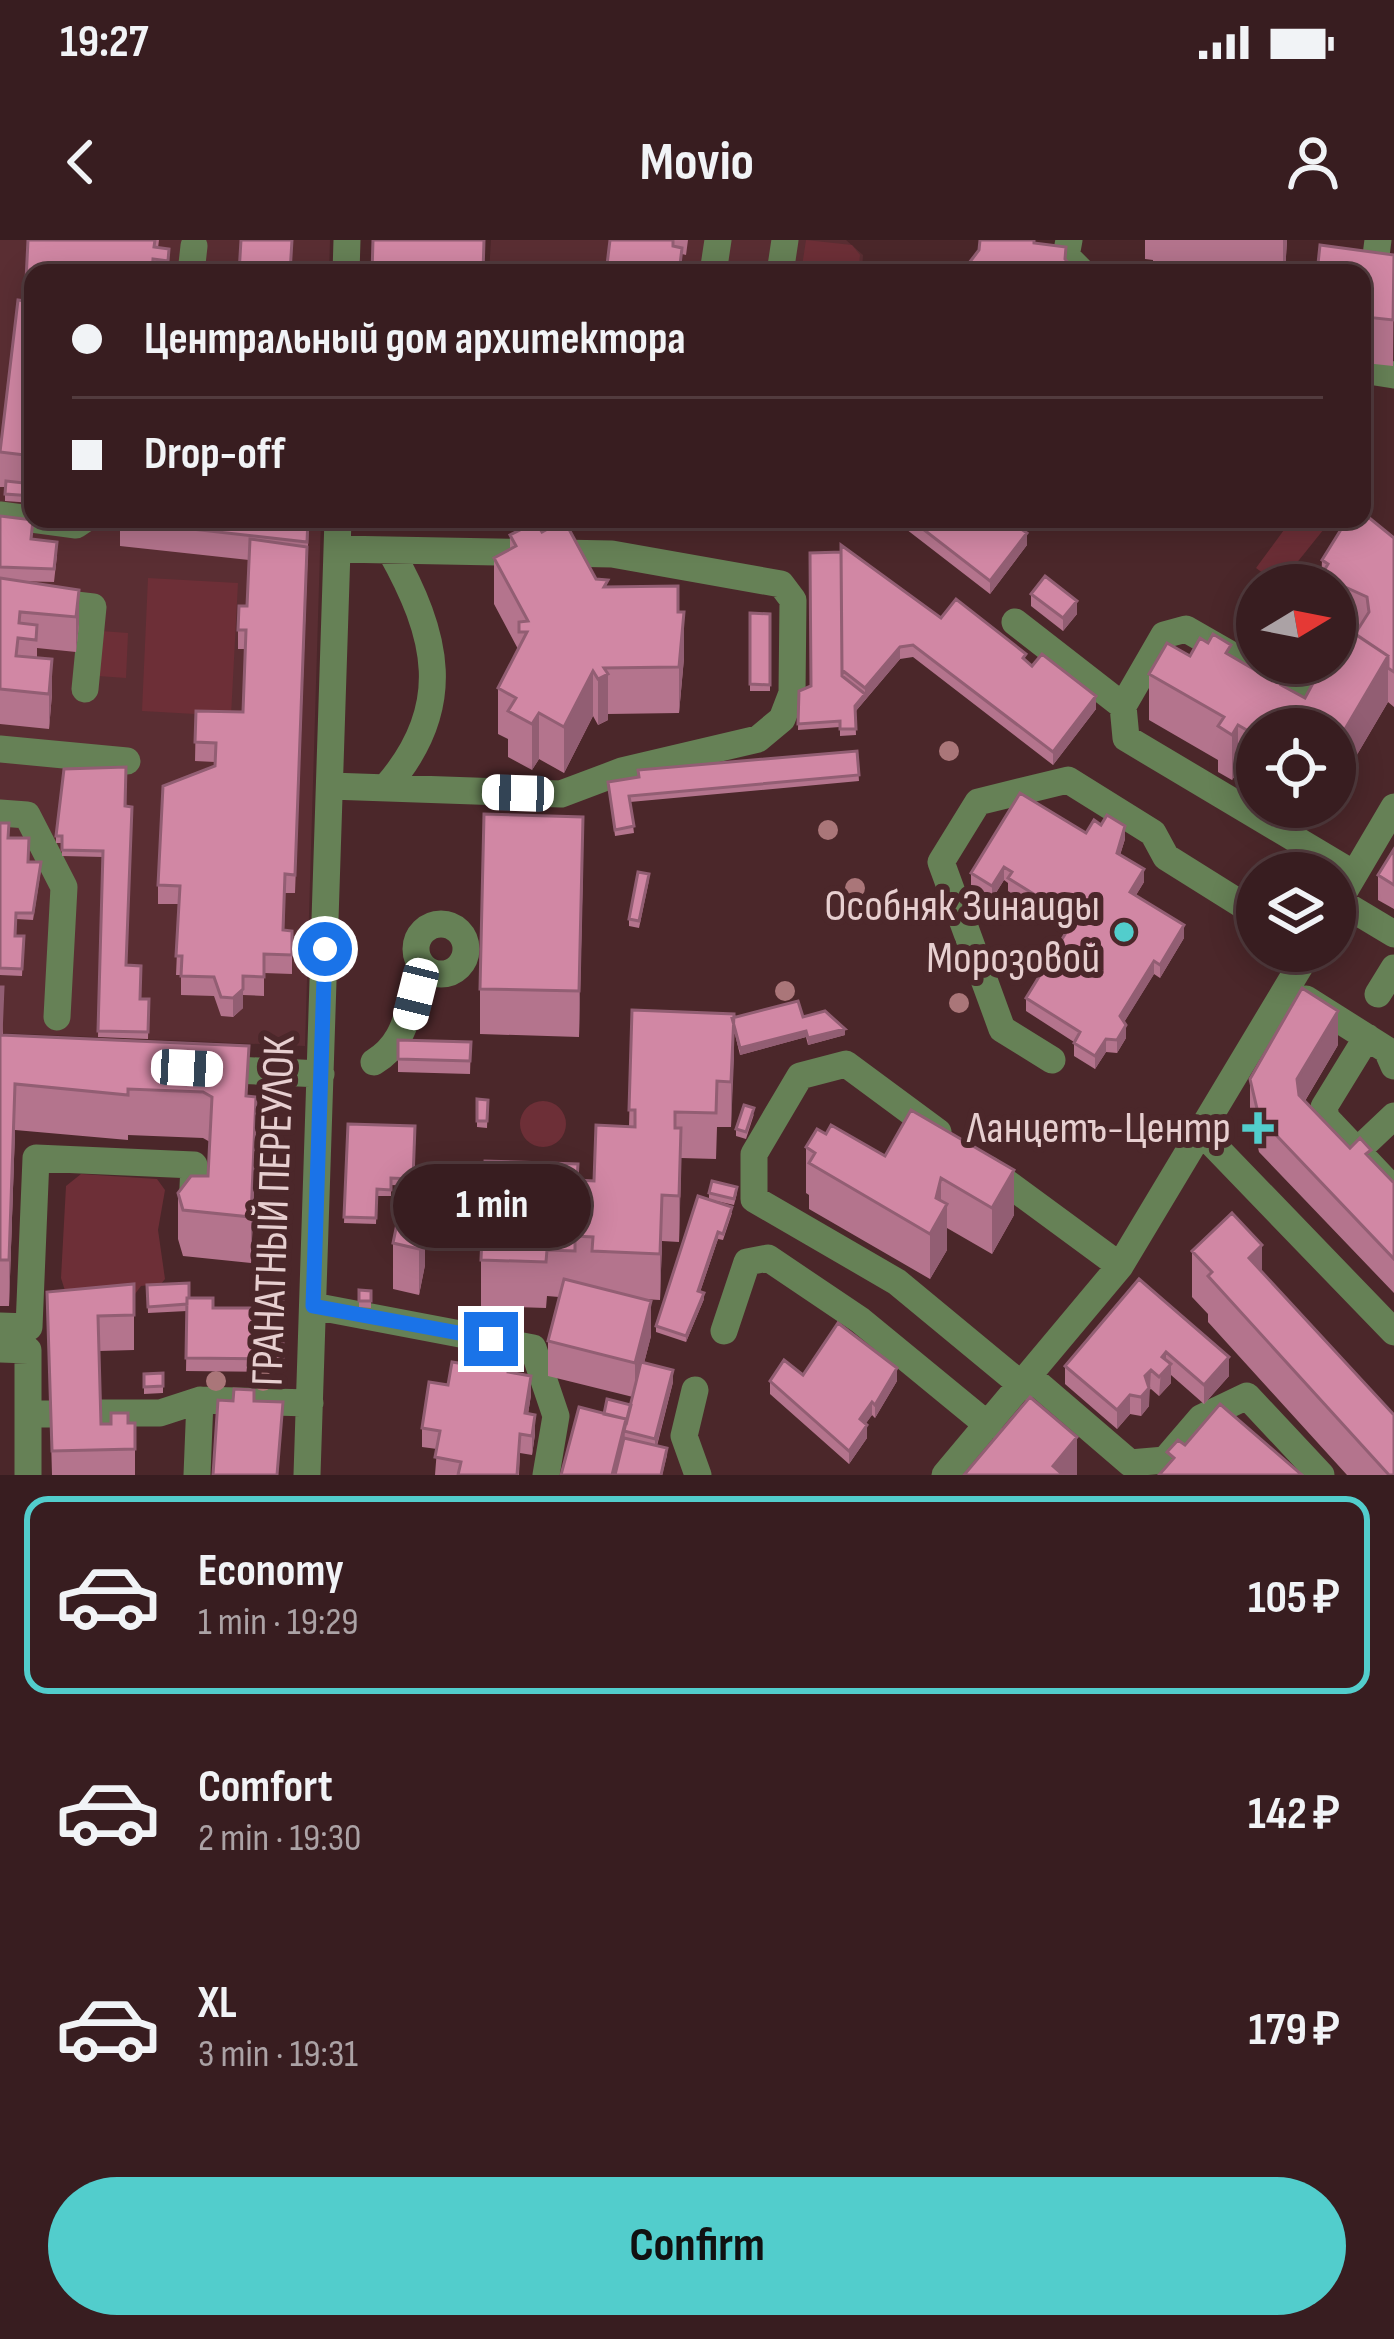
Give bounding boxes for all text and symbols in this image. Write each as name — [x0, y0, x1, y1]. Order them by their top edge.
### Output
text: 19:27 — [60, 15, 148, 70]
icon: back — [48, 129, 114, 195]
icon: person — [1280, 129, 1346, 195]
text: Movio — [640, 130, 754, 195]
text: Центральный дом архитектора — [144, 312, 686, 367]
text: Drop-off — [144, 427, 285, 482]
north arrow — [1236, 564, 1356, 684]
map controls — [1236, 564, 1356, 972]
button: locate — [1236, 708, 1356, 828]
car — [481, 774, 555, 812]
button: layers — [1236, 852, 1356, 972]
place label: Особняк Зинаиды Морозовой — [824, 879, 1100, 986]
marker: Особняк Зинаиды Морозовой — [1111, 919, 1137, 945]
route start — [298, 922, 352, 976]
car — [390, 955, 442, 1033]
street label: ГРАНАТНЫЙ ПЕРЕУЛОК — [240, 1034, 308, 1387]
car — [150, 1048, 224, 1088]
place label: Ланцетъ-Центр — [966, 1101, 1231, 1156]
marker: Ланцетъ-Центр — [1242, 1112, 1274, 1144]
callout: 1 min — [392, 1165, 590, 1249]
text: 1 min — [456, 1182, 528, 1229]
route end — [464, 1312, 518, 1366]
icon: car — [54, 1541, 162, 1649]
text: Economy — [198, 1544, 344, 1599]
text: 105 ₽ — [1248, 1571, 1340, 1626]
text: 1 min · 19:29 — [198, 1599, 359, 1646]
icon: car — [54, 1757, 162, 1865]
text: Comfort — [198, 1760, 333, 1815]
text: 142 ₽ — [1248, 1787, 1340, 1842]
text: 2 min · 19:30 — [198, 1815, 361, 1862]
icon: car — [54, 1973, 162, 2081]
text: XL — [198, 1976, 237, 2031]
text: 179 ₽ — [1249, 2003, 1340, 2058]
text: 3 min · 19:31 — [198, 2031, 358, 2078]
button: Confirm — [48, 2177, 1346, 2315]

